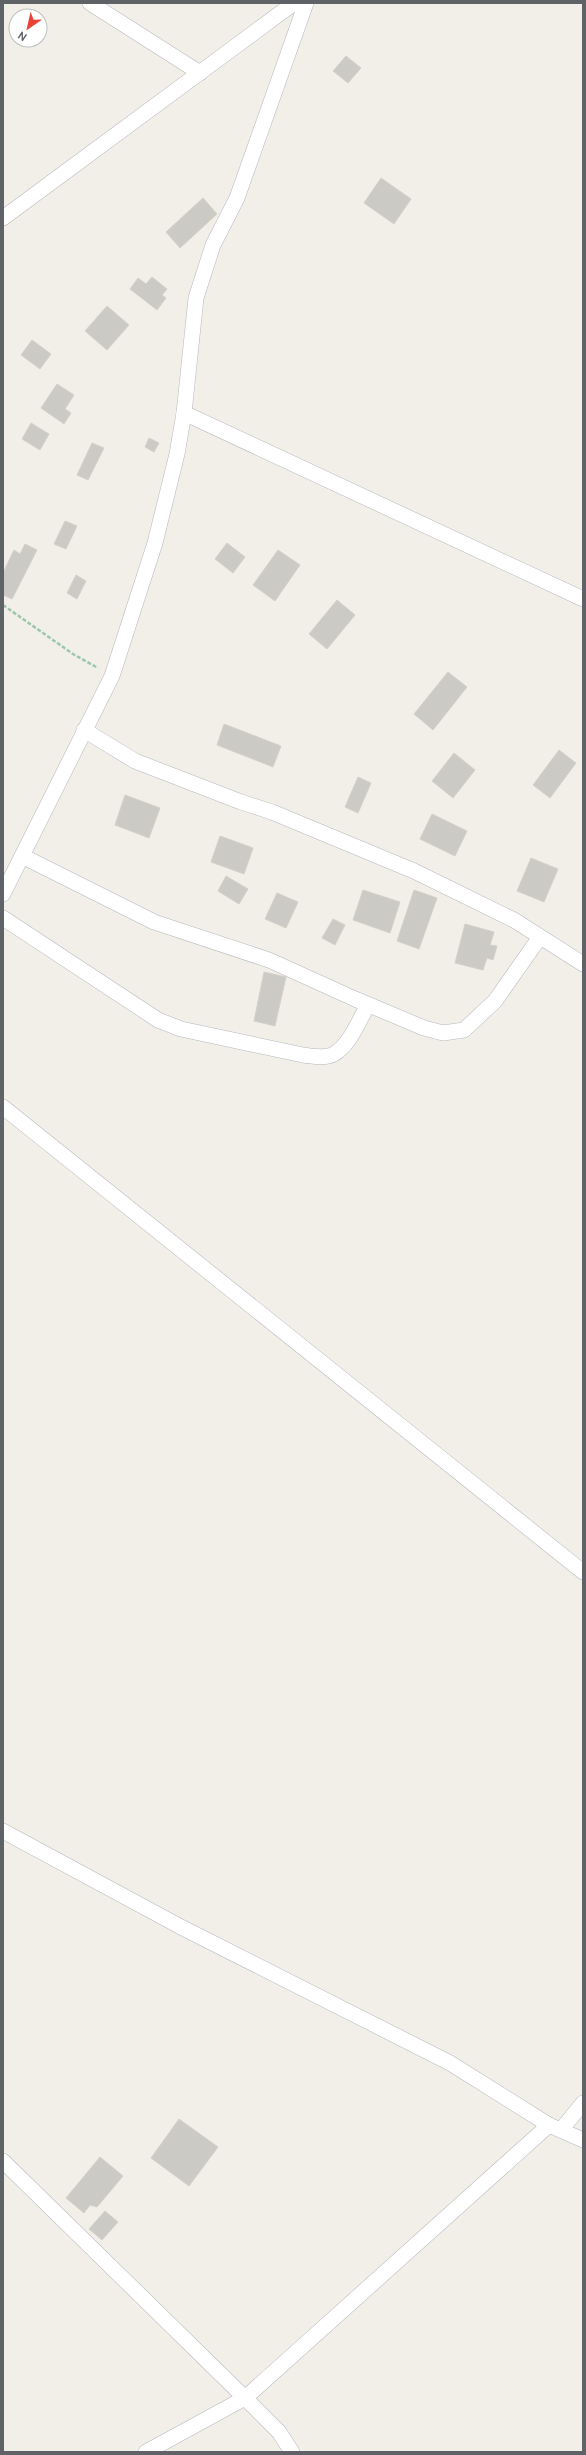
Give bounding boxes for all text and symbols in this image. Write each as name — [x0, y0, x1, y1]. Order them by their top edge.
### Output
north arrow — [8, 8, 48, 48]
text: N — [15, 28, 30, 44]

